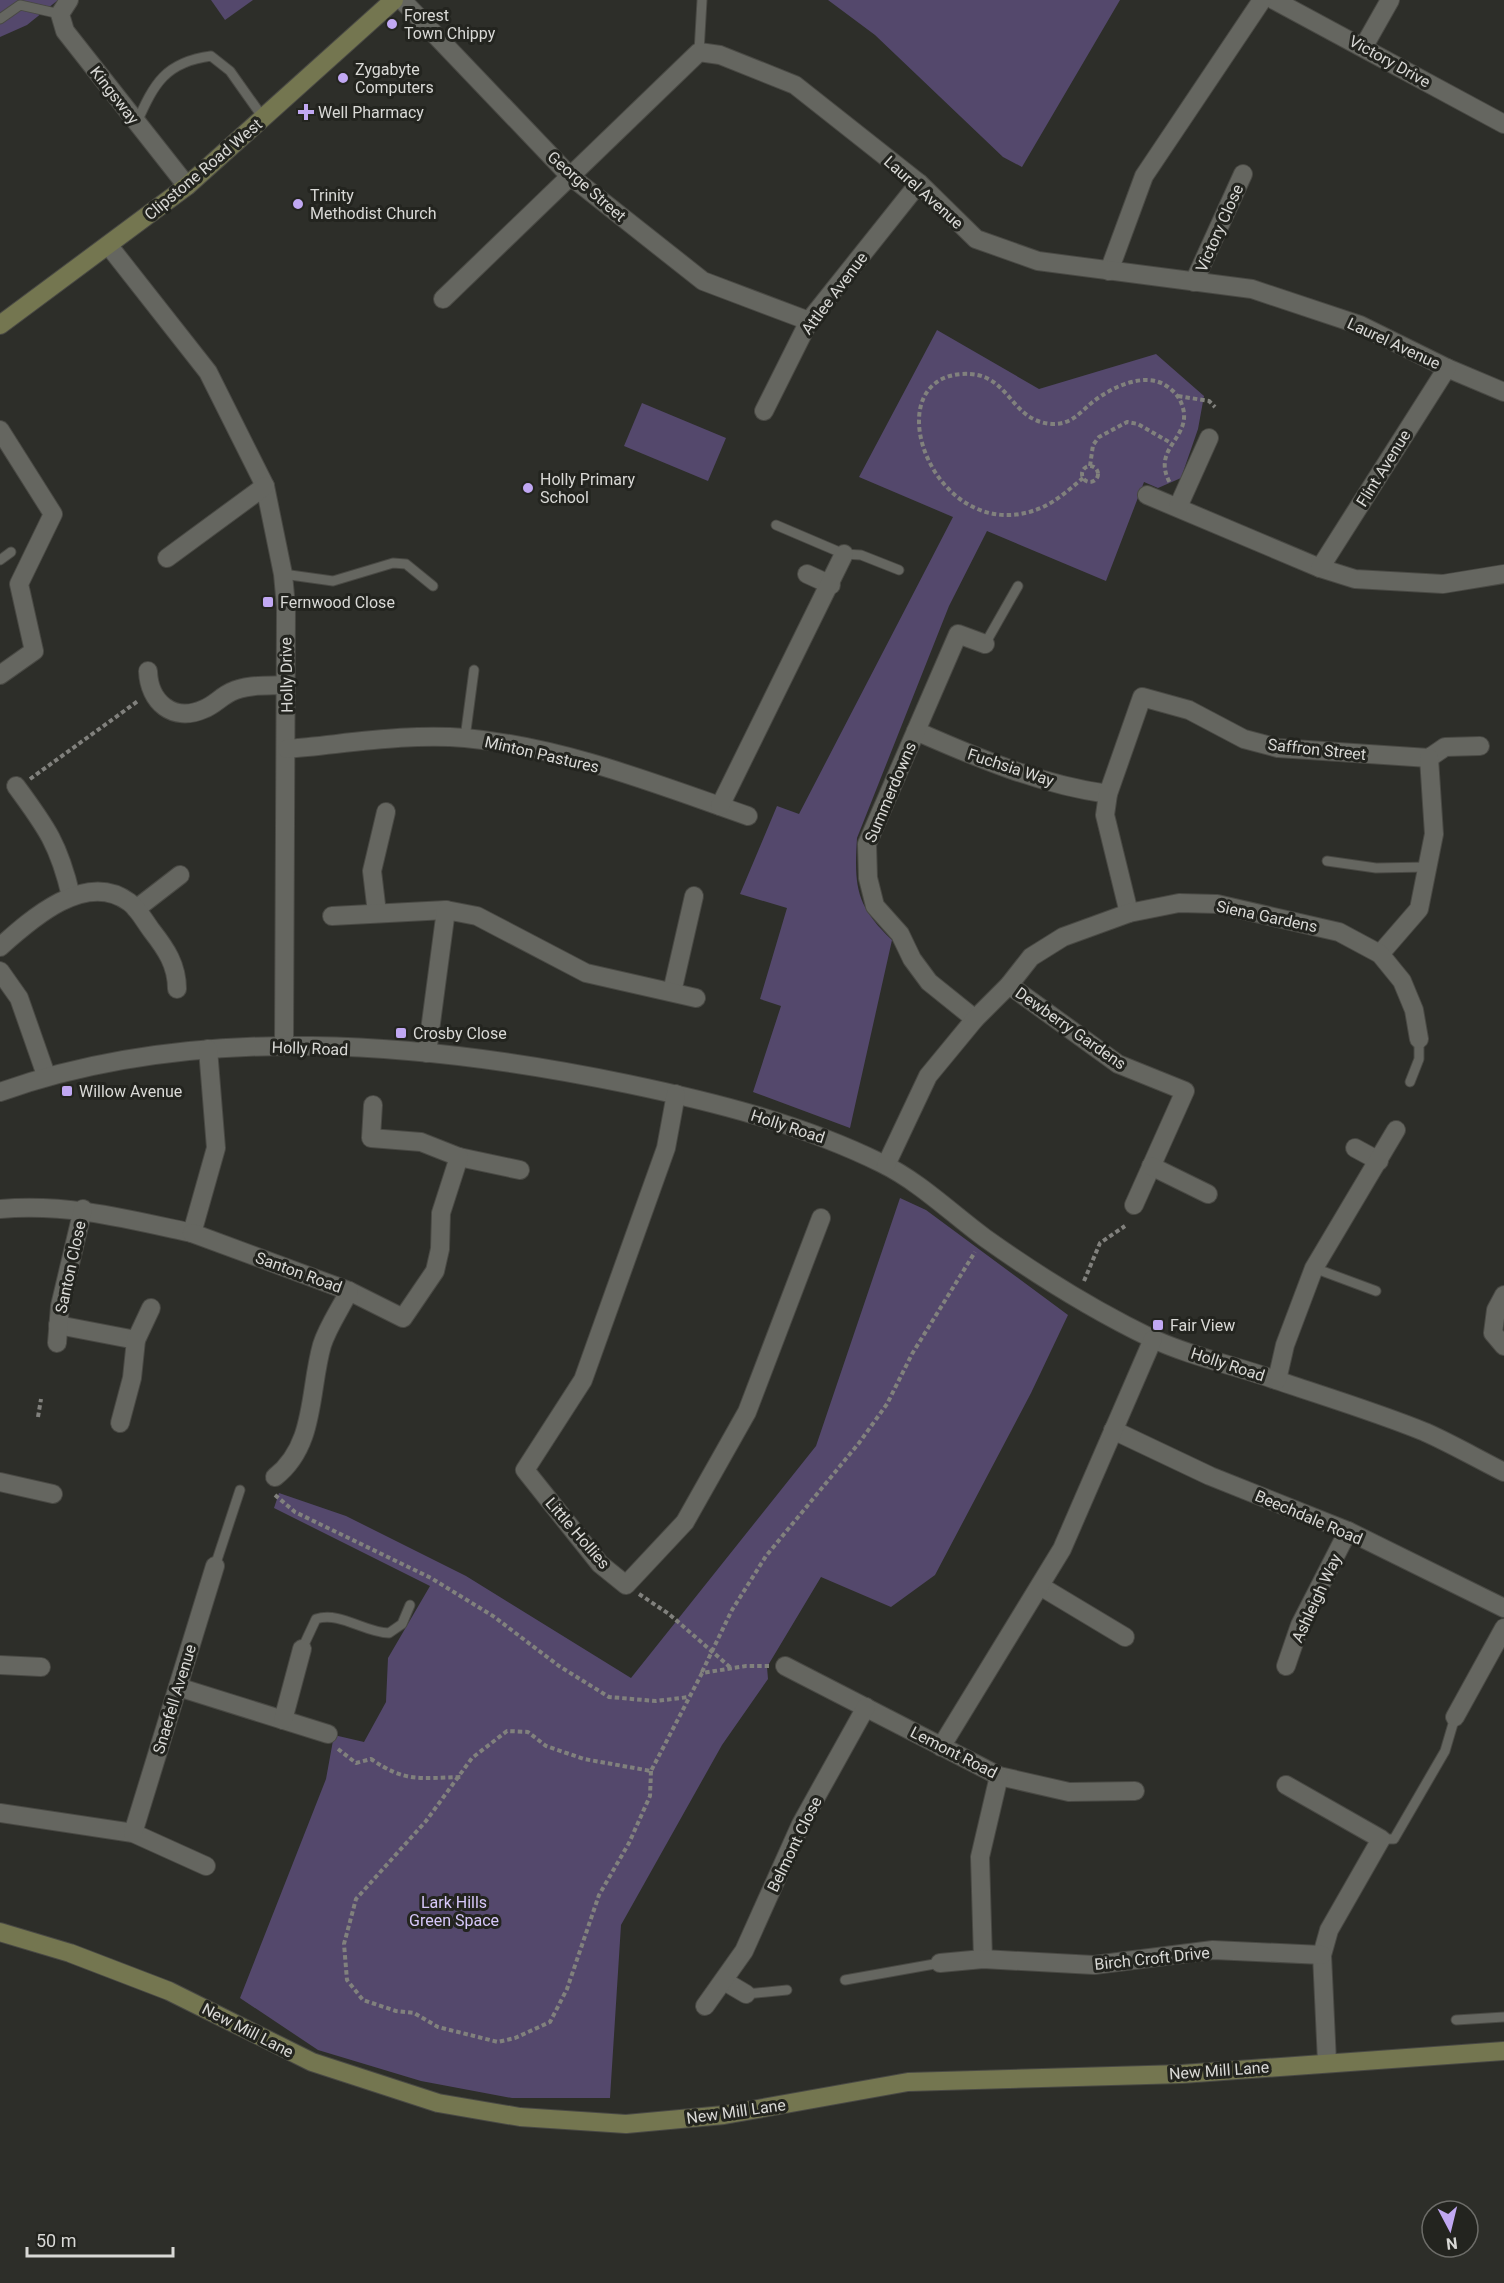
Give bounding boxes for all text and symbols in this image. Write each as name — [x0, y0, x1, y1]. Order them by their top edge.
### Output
place label: Forest Town Chippy — [404, 6, 496, 43]
marker: Forest Town Chippy — [385, 17, 399, 31]
street label: Victory Drive — [1346, 31, 1434, 91]
place label: Zygabyte Computers — [355, 60, 434, 97]
street label: Kingsway — [86, 63, 143, 128]
marker: Zygabyte Computers — [336, 71, 350, 85]
place label: Well Pharmacy — [318, 103, 424, 122]
marker: Well Pharmacy — [299, 105, 313, 119]
street label: Clipstone Road West — [141, 115, 266, 224]
street label: George Street — [544, 147, 630, 226]
street label: Laurel Avenue — [880, 152, 967, 233]
street label: Victory Close — [1192, 181, 1247, 275]
place label: Trinity Methodist Church — [310, 186, 437, 223]
marker: Trinity Methodist Church — [291, 197, 305, 211]
street label: Attlee Avenue — [797, 248, 871, 338]
street label: Laurel Avenue — [1344, 314, 1443, 373]
street label: Flint Avenue — [1352, 426, 1415, 510]
place label: Holly Primary School — [540, 470, 636, 507]
marker: Holly Primary School — [521, 481, 535, 495]
place label: Fernwood Close — [280, 593, 395, 612]
marker: Fernwood Close — [261, 595, 275, 609]
street label: Holly Drive — [276, 637, 297, 713]
street label: Minton Pastures — [483, 732, 601, 777]
street label: Saffron Street — [1267, 735, 1367, 764]
street label: Summerdowns — [861, 739, 920, 845]
street label: Fuchsia Way — [965, 745, 1057, 790]
street label: Siena Gardens — [1215, 897, 1319, 936]
street label: Dewberry Gardens — [1012, 983, 1130, 1074]
place label: Crosby Close — [413, 1024, 507, 1043]
marker: Crosby Close — [394, 1026, 408, 1040]
street label: Holly Road — [271, 1038, 349, 1059]
place label: Willow Avenue — [79, 1082, 182, 1101]
marker: Willow Avenue — [60, 1084, 74, 1098]
street label: Holly Road — [748, 1106, 827, 1147]
street label: Santon Close — [51, 1219, 90, 1315]
street label: Santon Road — [253, 1248, 345, 1297]
place label: Fair View — [1170, 1316, 1235, 1335]
marker: Fair View — [1151, 1318, 1165, 1332]
street label: Holly Road — [1188, 1344, 1267, 1385]
street label: Beechdale Road — [1252, 1486, 1365, 1549]
street label: Little Hollies — [541, 1494, 614, 1573]
street label: Ashleigh Way — [1288, 1550, 1345, 1646]
street label: Snaefell Avenue — [149, 1642, 200, 1756]
street label: Lemont Road — [907, 1722, 1000, 1782]
street label: Belmont Close — [763, 1793, 826, 1895]
park label: Lark Hills Green Space — [409, 1893, 499, 1930]
street label: Birch Croft Drive — [1093, 1943, 1211, 1974]
street label: New Mill Lane — [199, 1999, 297, 2062]
street label: New Mill Lane — [1168, 2058, 1270, 2083]
street label: New Mill Lane — [685, 2095, 787, 2128]
north arrow — [1420, 2199, 1480, 2259]
scale bar — [27, 2220, 172, 2258]
text: 50 m — [36, 2230, 76, 2251]
text: N — [1445, 2233, 1459, 2254]

